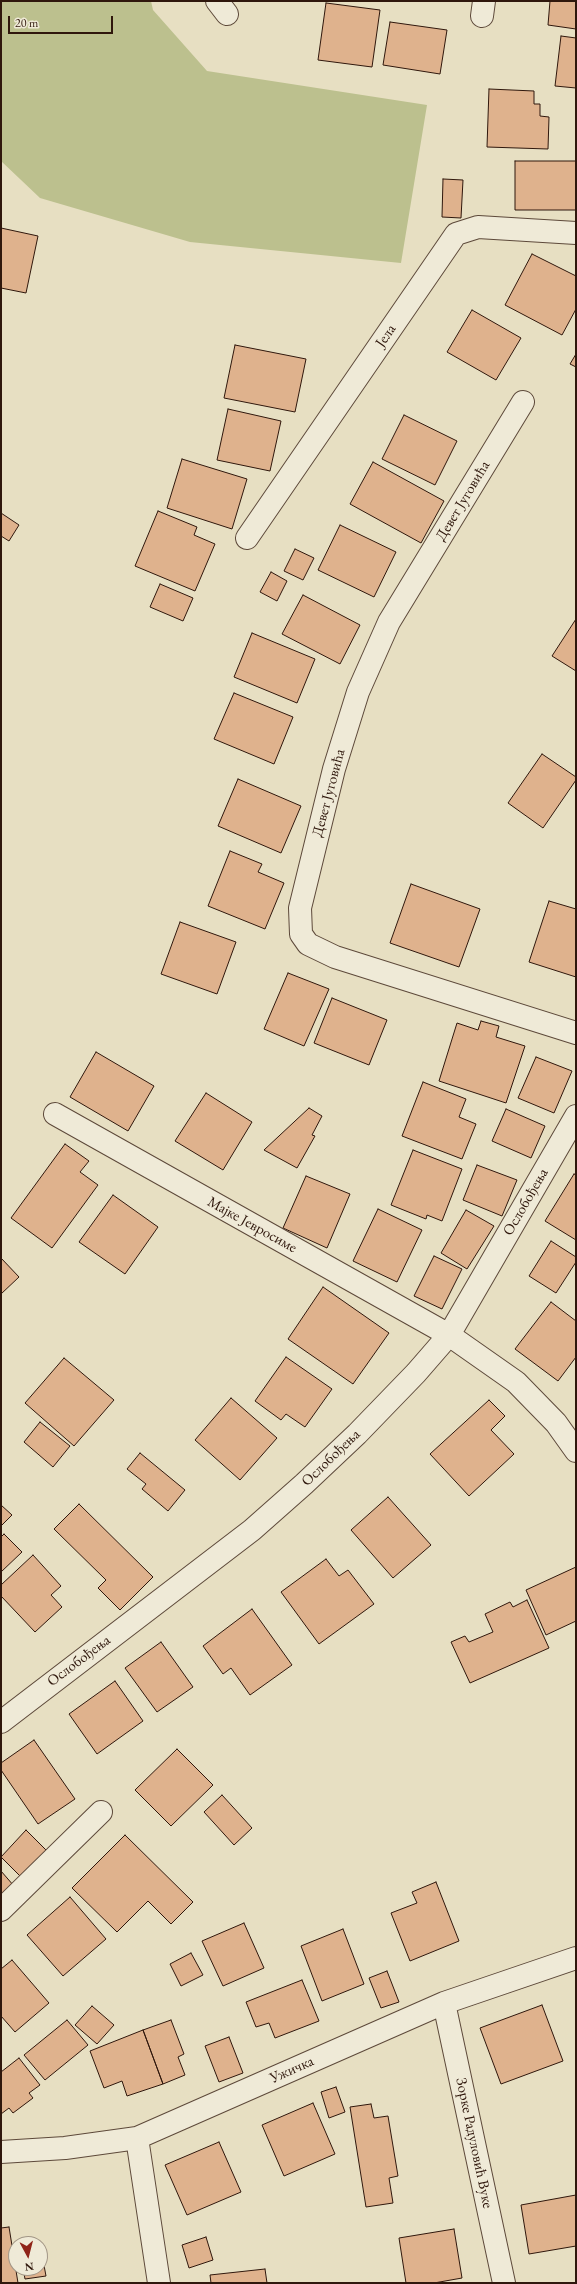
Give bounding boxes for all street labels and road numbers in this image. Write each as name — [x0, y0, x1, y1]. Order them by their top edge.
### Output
street label: Јела — [372, 321, 400, 351]
street label: Девет Југовића — [432, 458, 494, 544]
street label: Девет Југовића — [309, 747, 349, 839]
street label: Ослобођења — [500, 1165, 552, 1239]
street label: Мајке Јевросиме — [204, 1193, 300, 1257]
street label: Ослобођења — [298, 1426, 364, 1490]
street label: Ослобођења — [44, 1631, 114, 1691]
street label: Ужичка — [267, 2052, 317, 2088]
street label: Зорке Радуловић Вуке — [451, 2076, 497, 2210]

